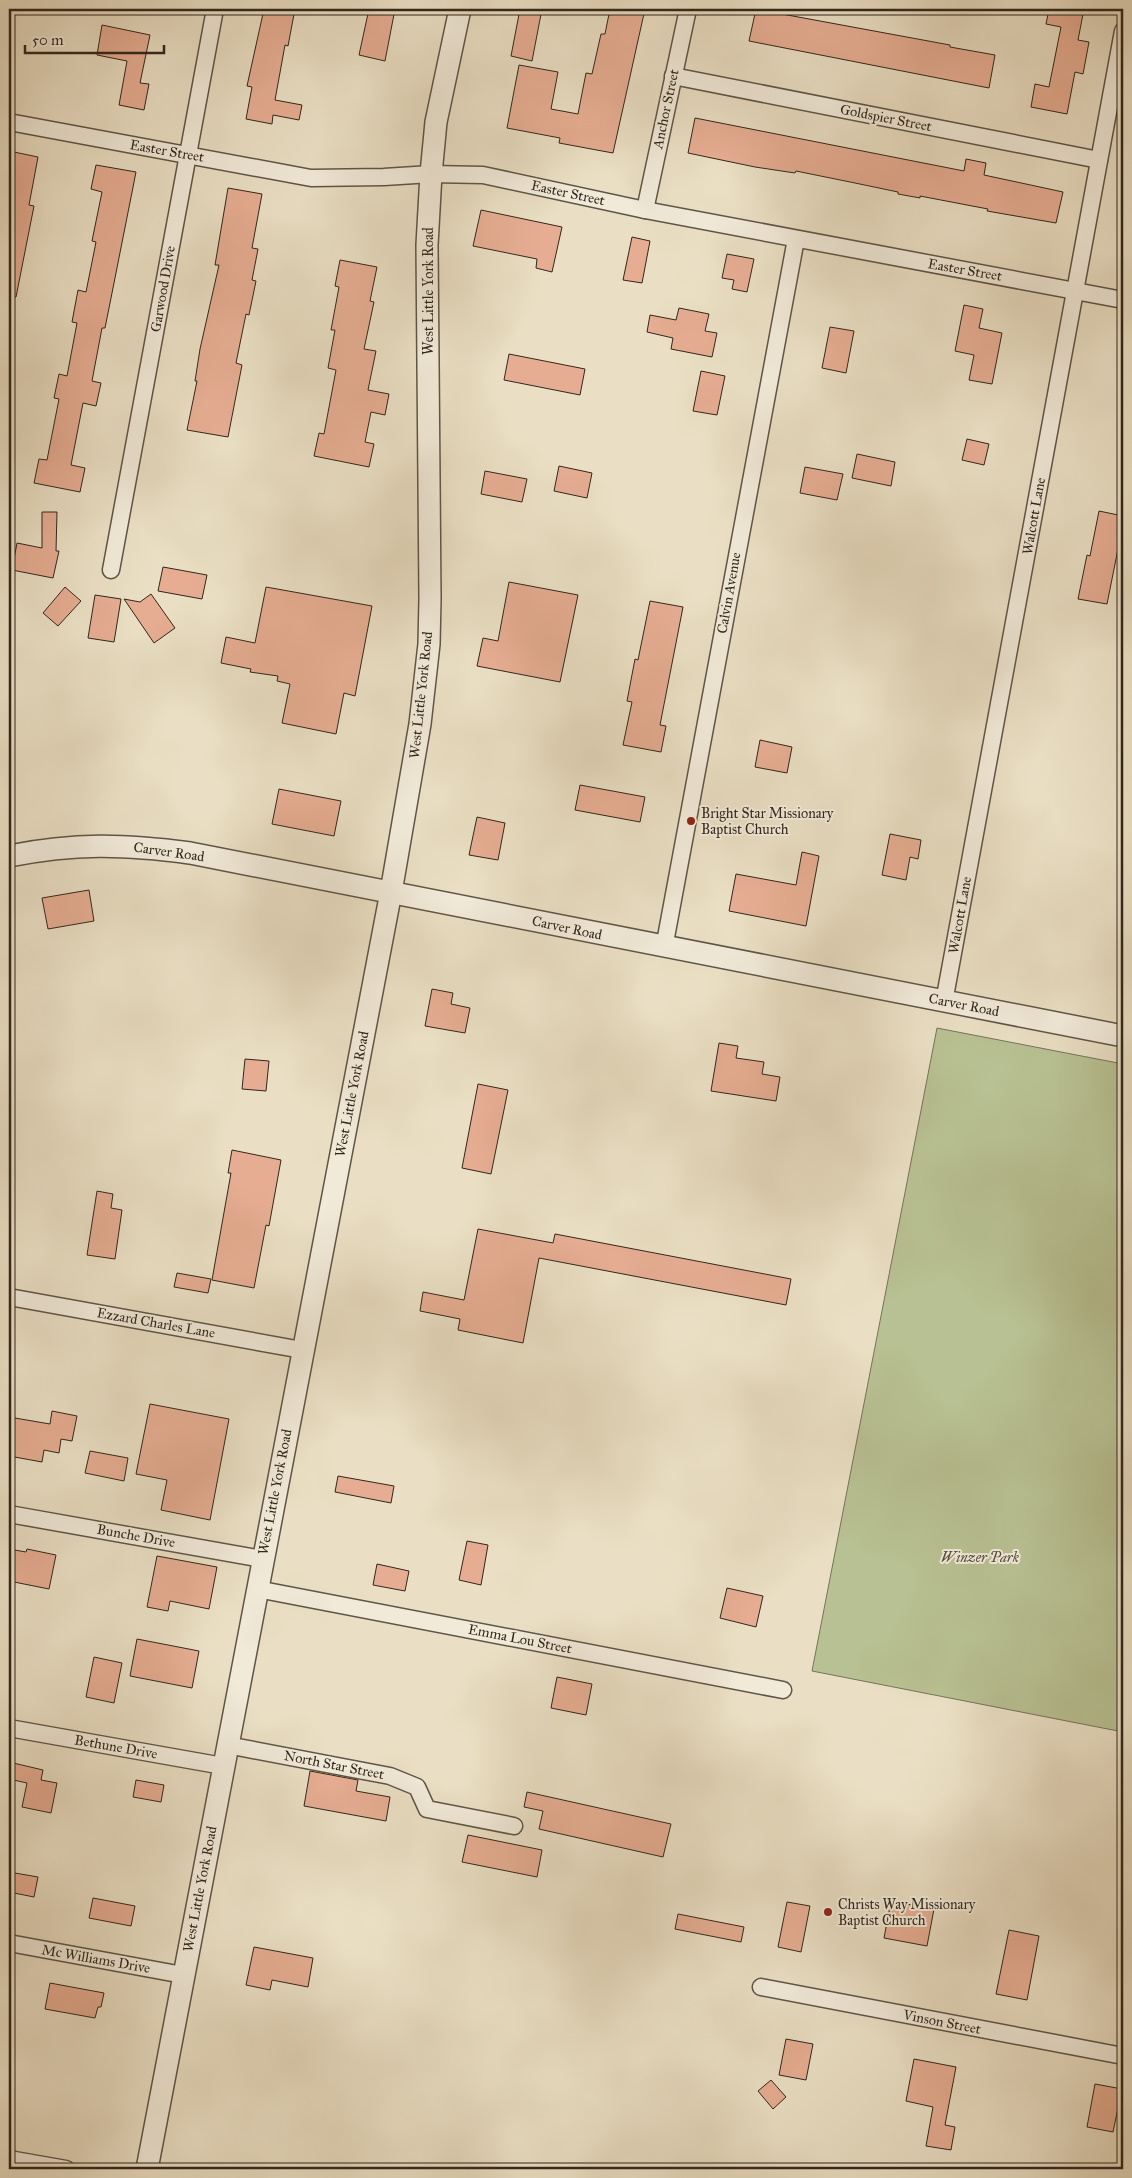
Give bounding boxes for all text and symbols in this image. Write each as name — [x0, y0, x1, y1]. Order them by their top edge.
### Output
scale bar — [25, 22, 164, 54]
text: 50 m — [32, 31, 64, 49]
street label: Anchor Street — [649, 68, 683, 151]
street label: Goldspier Street — [839, 101, 933, 135]
street label: Easter Street — [129, 136, 205, 166]
street label: Easter Street — [530, 177, 606, 209]
street label: West Little York Road — [420, 227, 437, 355]
street label: Garwood Drive — [147, 244, 179, 333]
street label: Easter Street — [927, 255, 1003, 285]
street label: Walcott Lane — [1019, 476, 1049, 556]
street label: Calvin Avenue — [713, 551, 745, 635]
street label: West Little York Road — [406, 631, 436, 759]
place label: Bright Star Missionary Baptist Church — [701, 805, 834, 838]
marker: Bright Star Missionary Baptist Church — [685, 815, 697, 827]
street label: Carver Road — [132, 839, 206, 865]
street label: Walcott Lane — [945, 875, 975, 955]
street label: Carver Road — [530, 912, 604, 944]
street label: Carver Road — [927, 990, 1001, 1020]
street label: West Little York Road — [331, 1030, 373, 1158]
street label: Ezzard Charles Lane — [95, 1304, 217, 1342]
street label: West Little York Road — [254, 1428, 296, 1556]
street label: Bunche Drive — [96, 1521, 177, 1551]
park label: Winzer Park — [941, 1549, 1020, 1566]
street label: Emma Lou Street — [467, 1621, 573, 1657]
street label: Bethune Drive — [73, 1731, 159, 1763]
street label: North Star Street — [282, 1747, 386, 1783]
street label: West Little York Road — [179, 1825, 221, 1953]
place label: Christs Way Missionary Baptist Church — [838, 1896, 976, 1929]
marker: Christs Way Missionary Baptist Church — [822, 1906, 834, 1918]
street label: Mc Williams Drive — [40, 1941, 152, 1977]
street label: Vinson Street — [901, 2006, 982, 2038]

